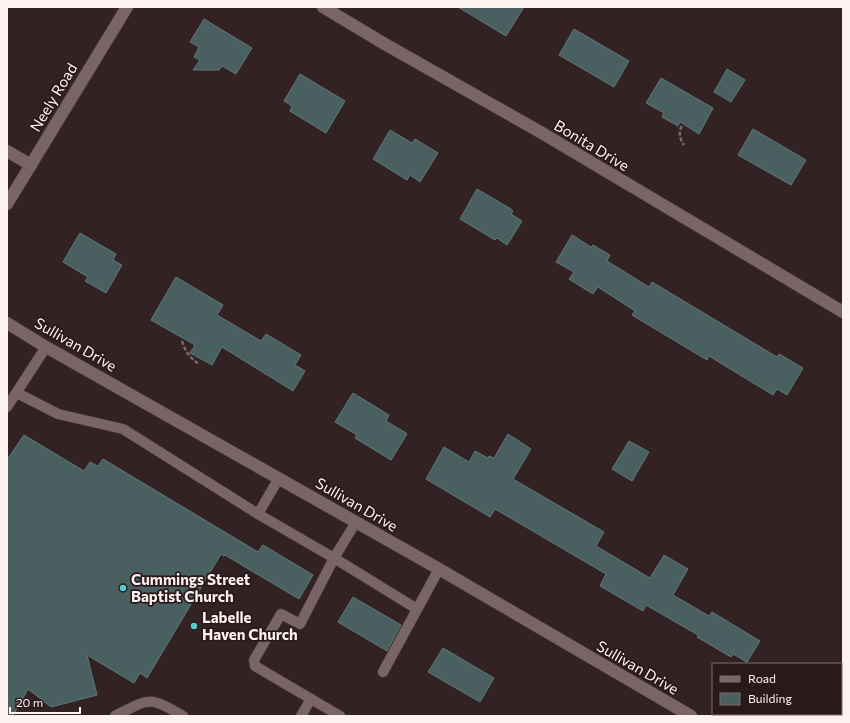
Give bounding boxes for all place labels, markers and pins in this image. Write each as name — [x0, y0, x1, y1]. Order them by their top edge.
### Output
place label: Cummings Street Baptist Church — [131, 570, 250, 605]
marker: Cummings Street Baptist Church — [118, 583, 128, 593]
place label: Labelle Haven Church — [202, 608, 298, 643]
marker: Labelle Haven Church — [189, 621, 199, 631]

